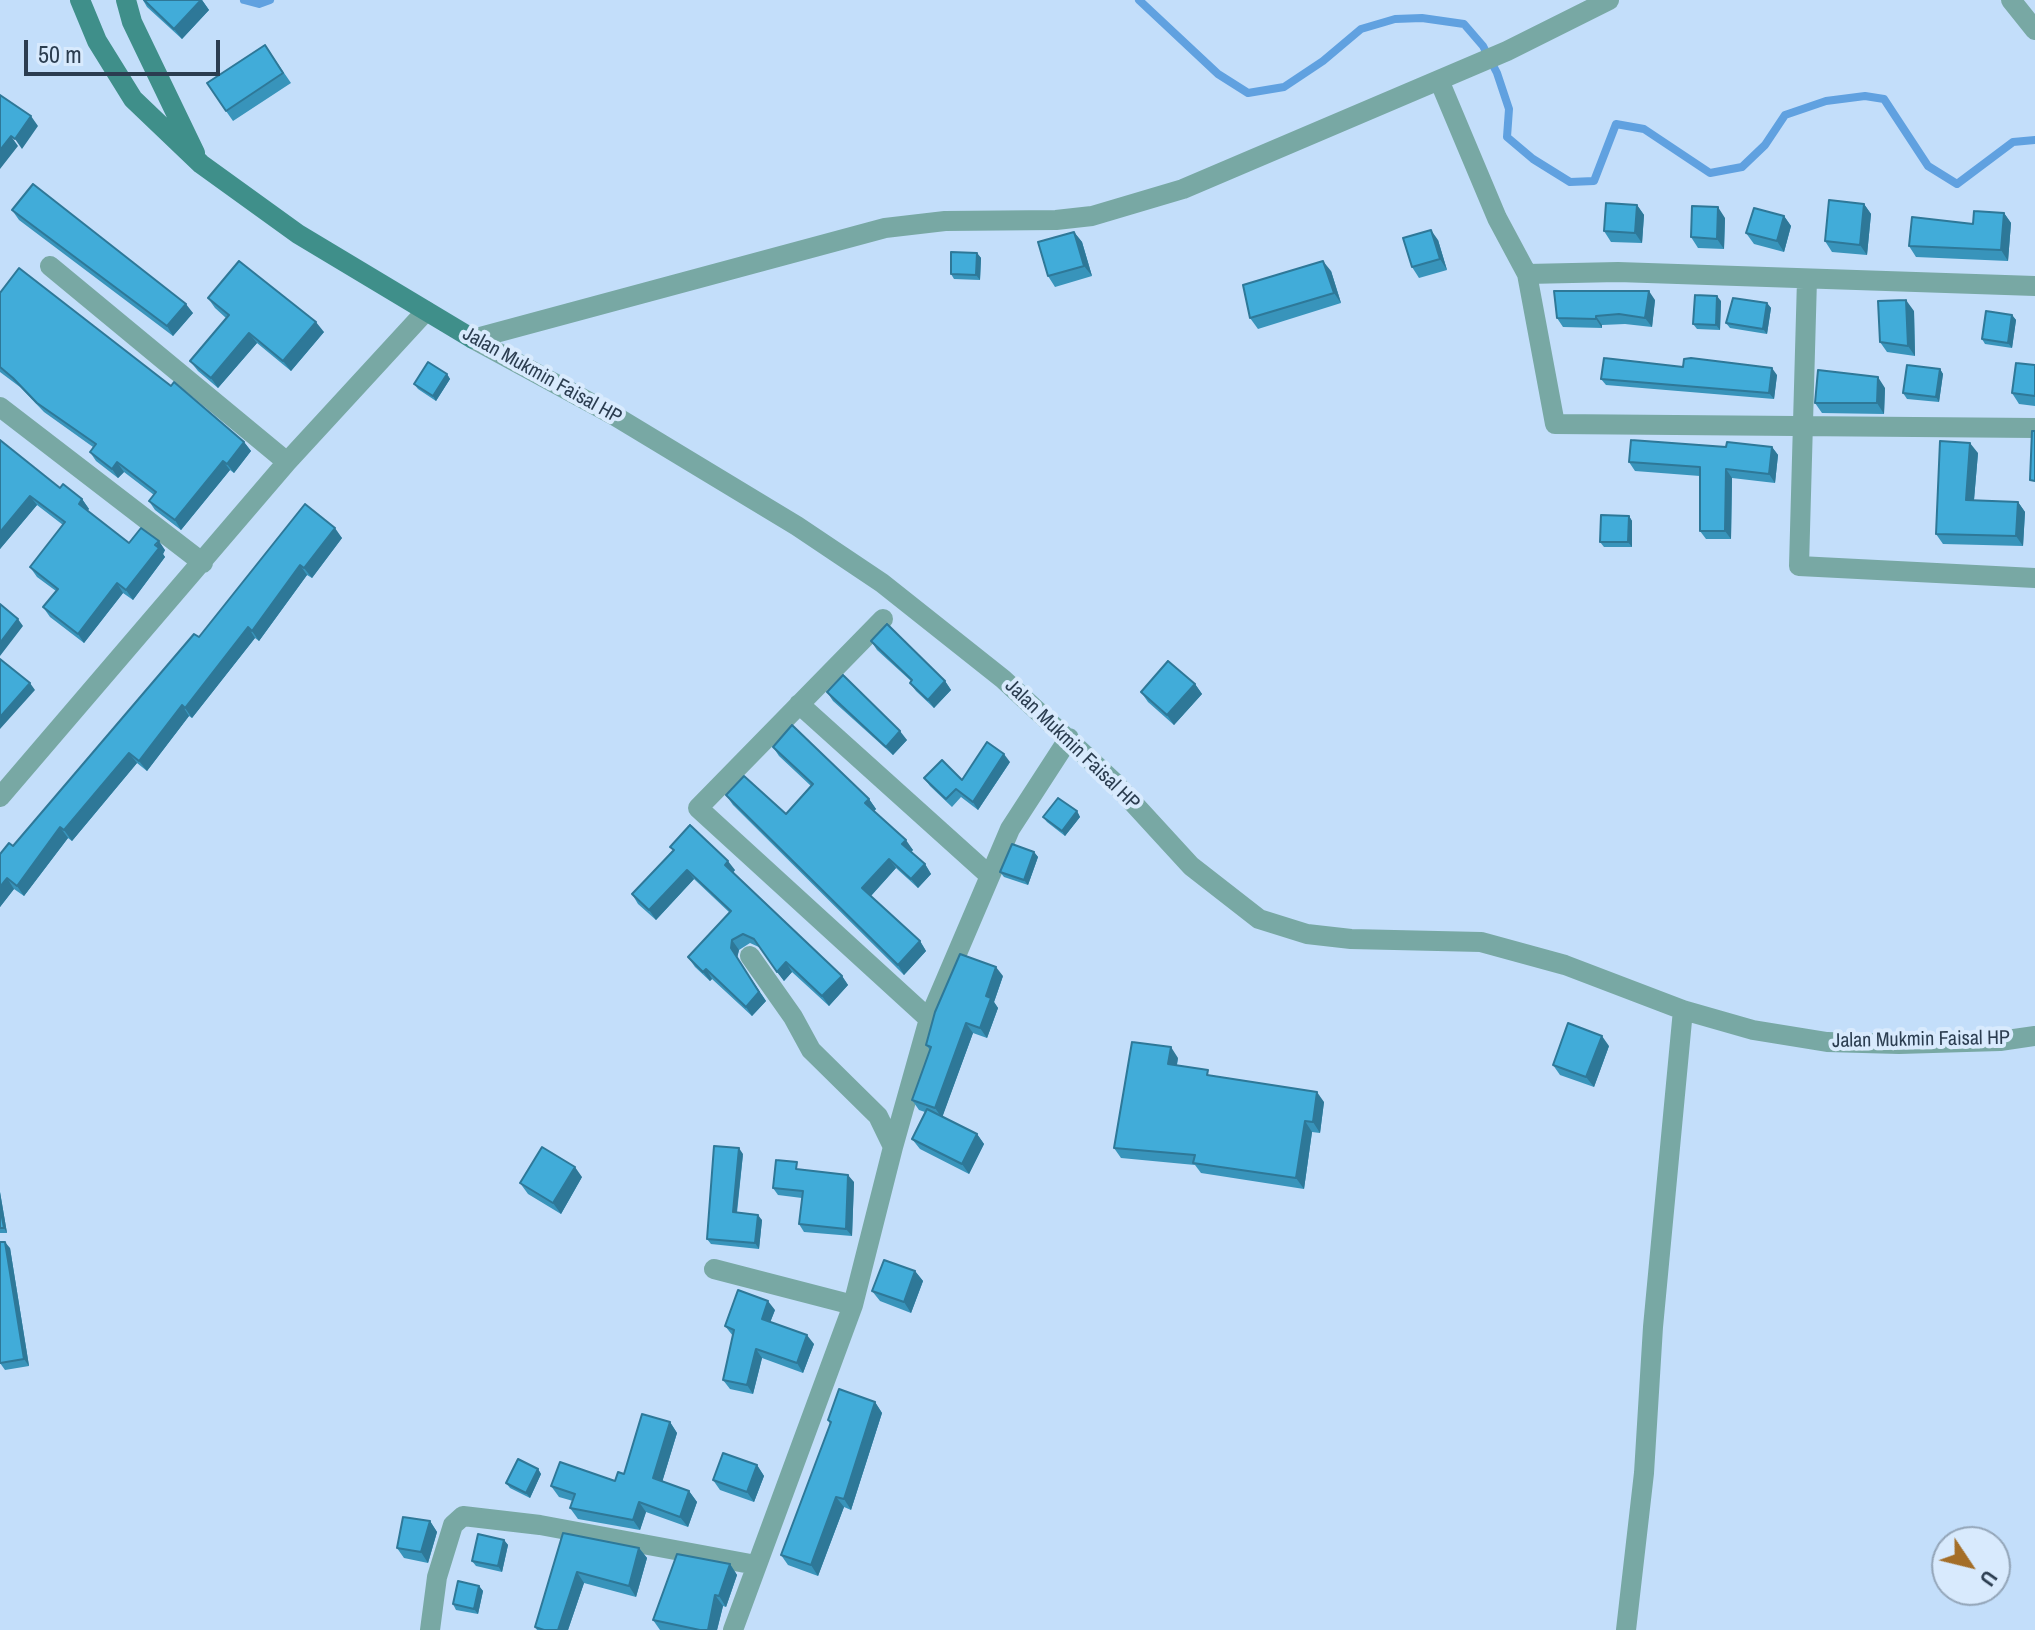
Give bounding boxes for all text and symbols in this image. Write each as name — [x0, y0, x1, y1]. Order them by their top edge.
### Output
scale bar — [28, 24, 224, 74]
text: 50 m — [38, 38, 82, 70]
street label: Jalan Mukmin Faisal HP — [458, 322, 626, 430]
street label: Jalan Mukmin Faisal HP — [1000, 675, 1144, 815]
street label: Jalan Mukmin Faisal HP — [1832, 1026, 2010, 1054]
north arrow — [1931, 1526, 2011, 1606]
text: U — [1973, 1565, 2005, 1593]

